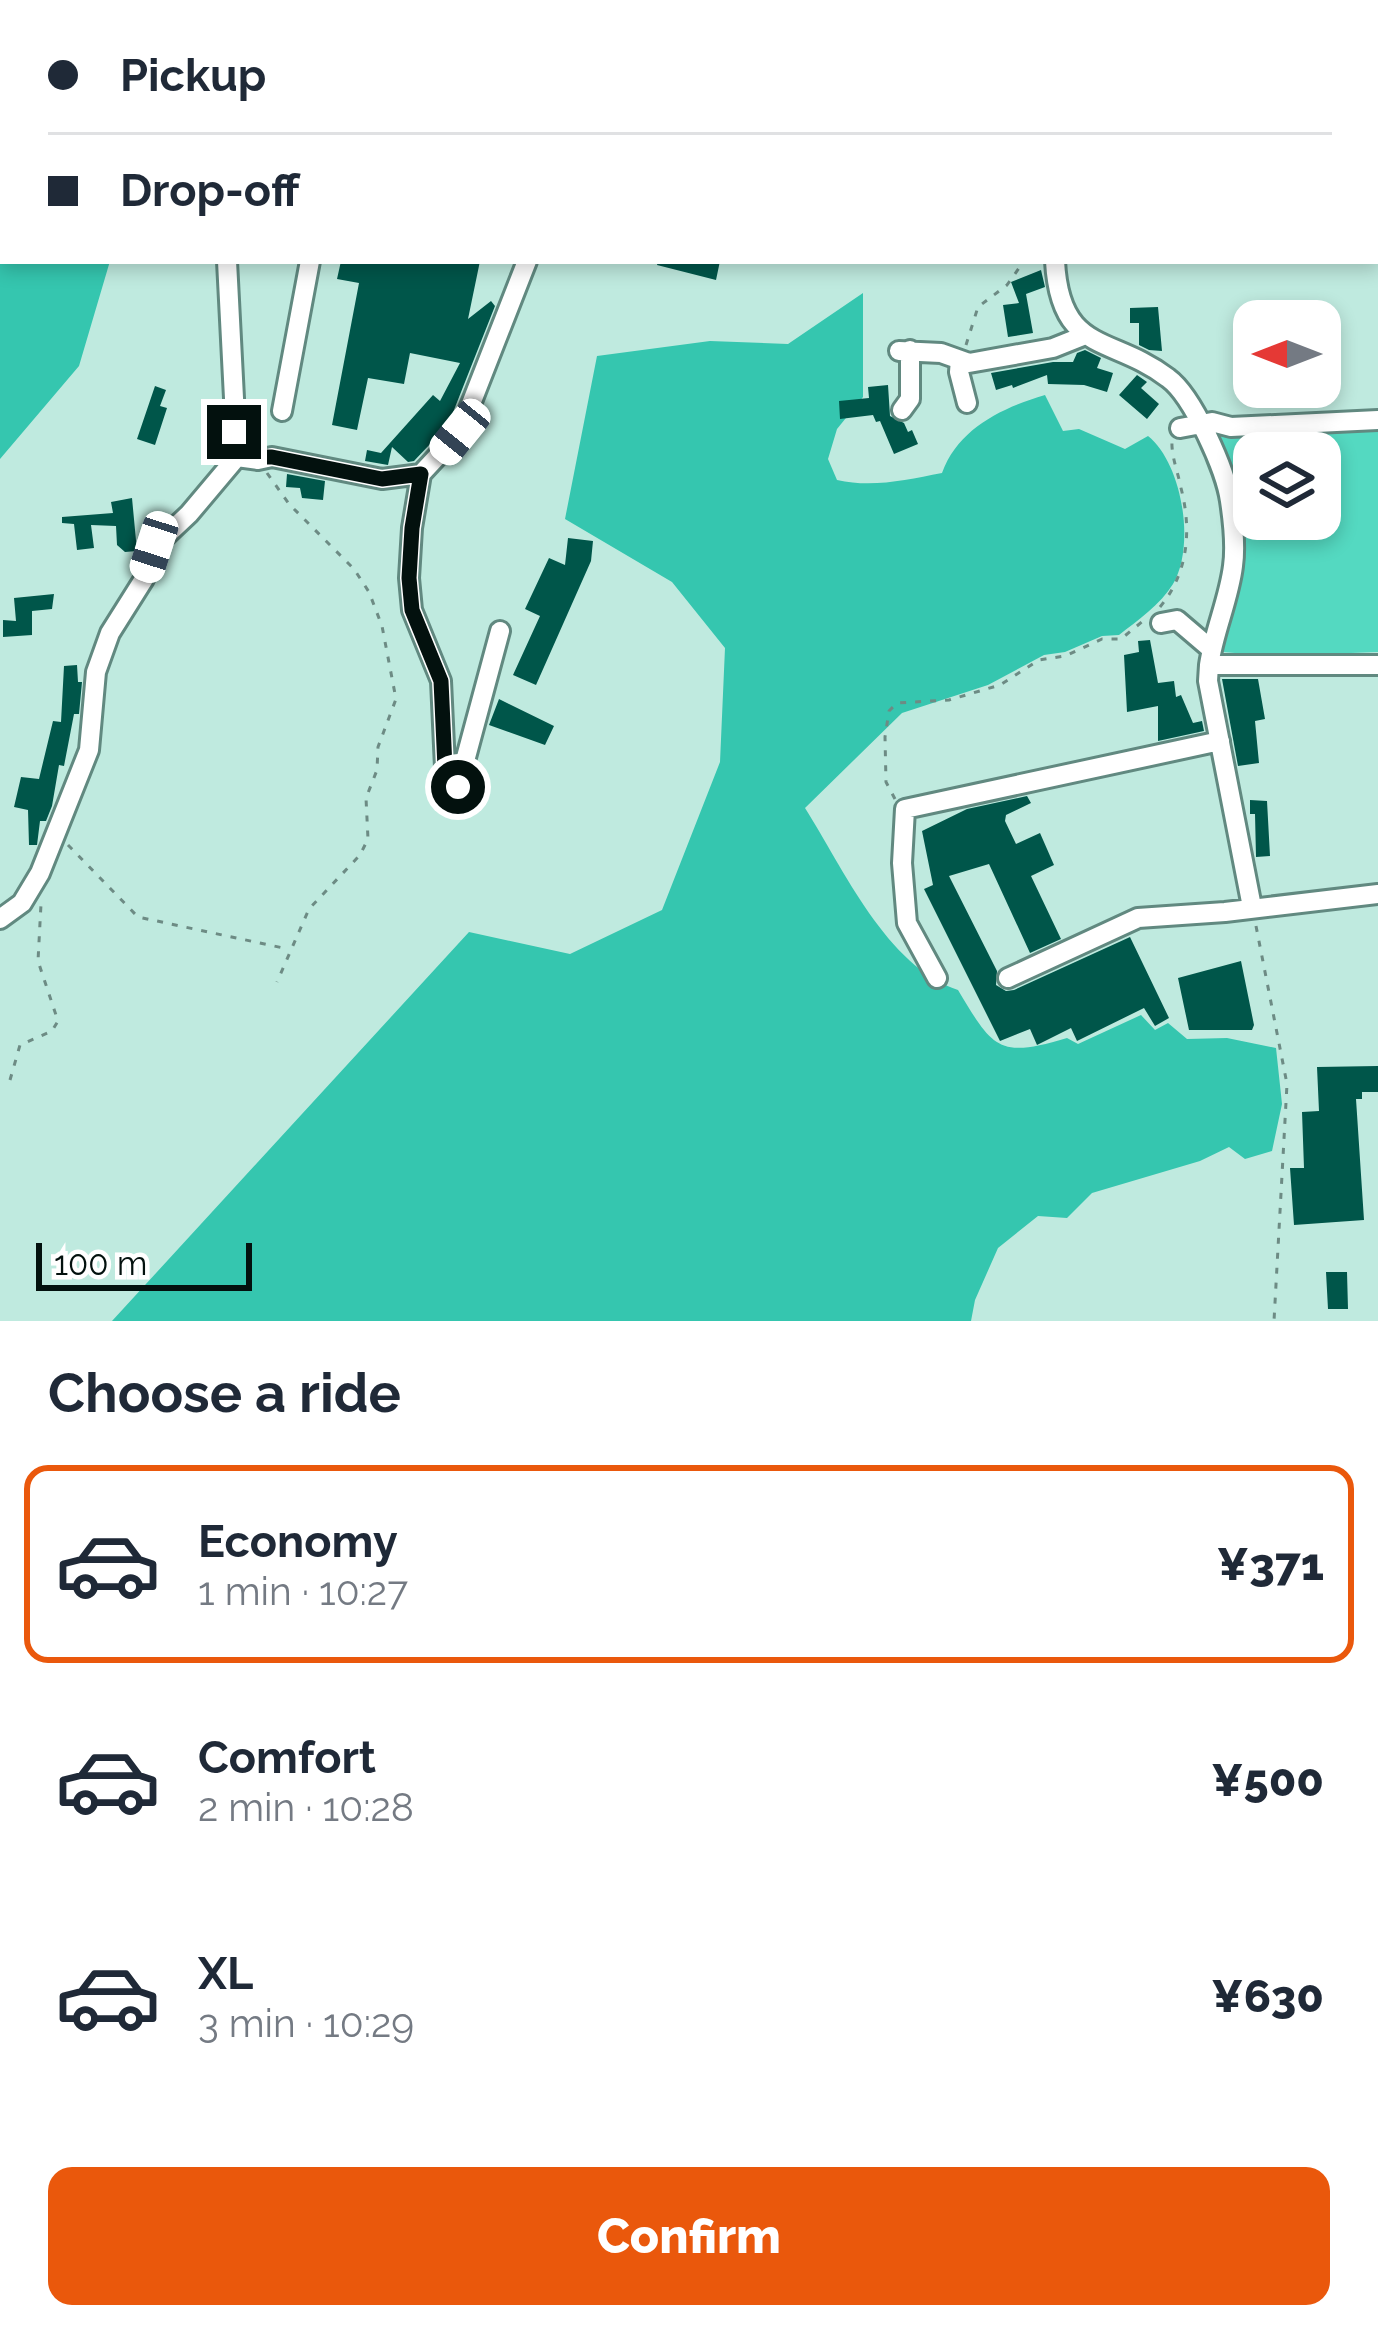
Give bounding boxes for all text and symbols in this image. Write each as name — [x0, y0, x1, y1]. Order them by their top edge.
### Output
text: Pickup — [120, 49, 266, 102]
text: Drop-off — [120, 164, 300, 217]
north arrow — [1233, 300, 1341, 408]
map controls — [1233, 300, 1341, 540]
car — [423, 393, 497, 471]
route end — [207, 405, 261, 459]
button: layers — [1233, 432, 1341, 540]
car — [126, 507, 182, 587]
route start — [431, 760, 485, 814]
scale bar — [36, 1237, 252, 1290]
text: 100 m — [54, 1244, 147, 1283]
text: Choose a ride — [48, 1361, 401, 1425]
icon: car — [54, 1510, 162, 1618]
text: Economy — [198, 1515, 398, 1568]
text: ¥371 — [1216, 1538, 1324, 1591]
text: 1 min · 10:27 — [198, 1568, 408, 1614]
icon: car — [54, 1726, 162, 1834]
text: Comfort — [198, 1731, 376, 1784]
text: ¥500 — [1211, 1754, 1324, 1807]
text: 2 min · 10:28 — [198, 1784, 414, 1830]
icon: car — [54, 1942, 162, 2050]
text: XL — [198, 1947, 253, 2000]
text: ¥630 — [1211, 1970, 1324, 2023]
text: 3 min · 10:29 — [198, 2000, 414, 2046]
button: Confirm — [48, 2167, 1330, 2305]

